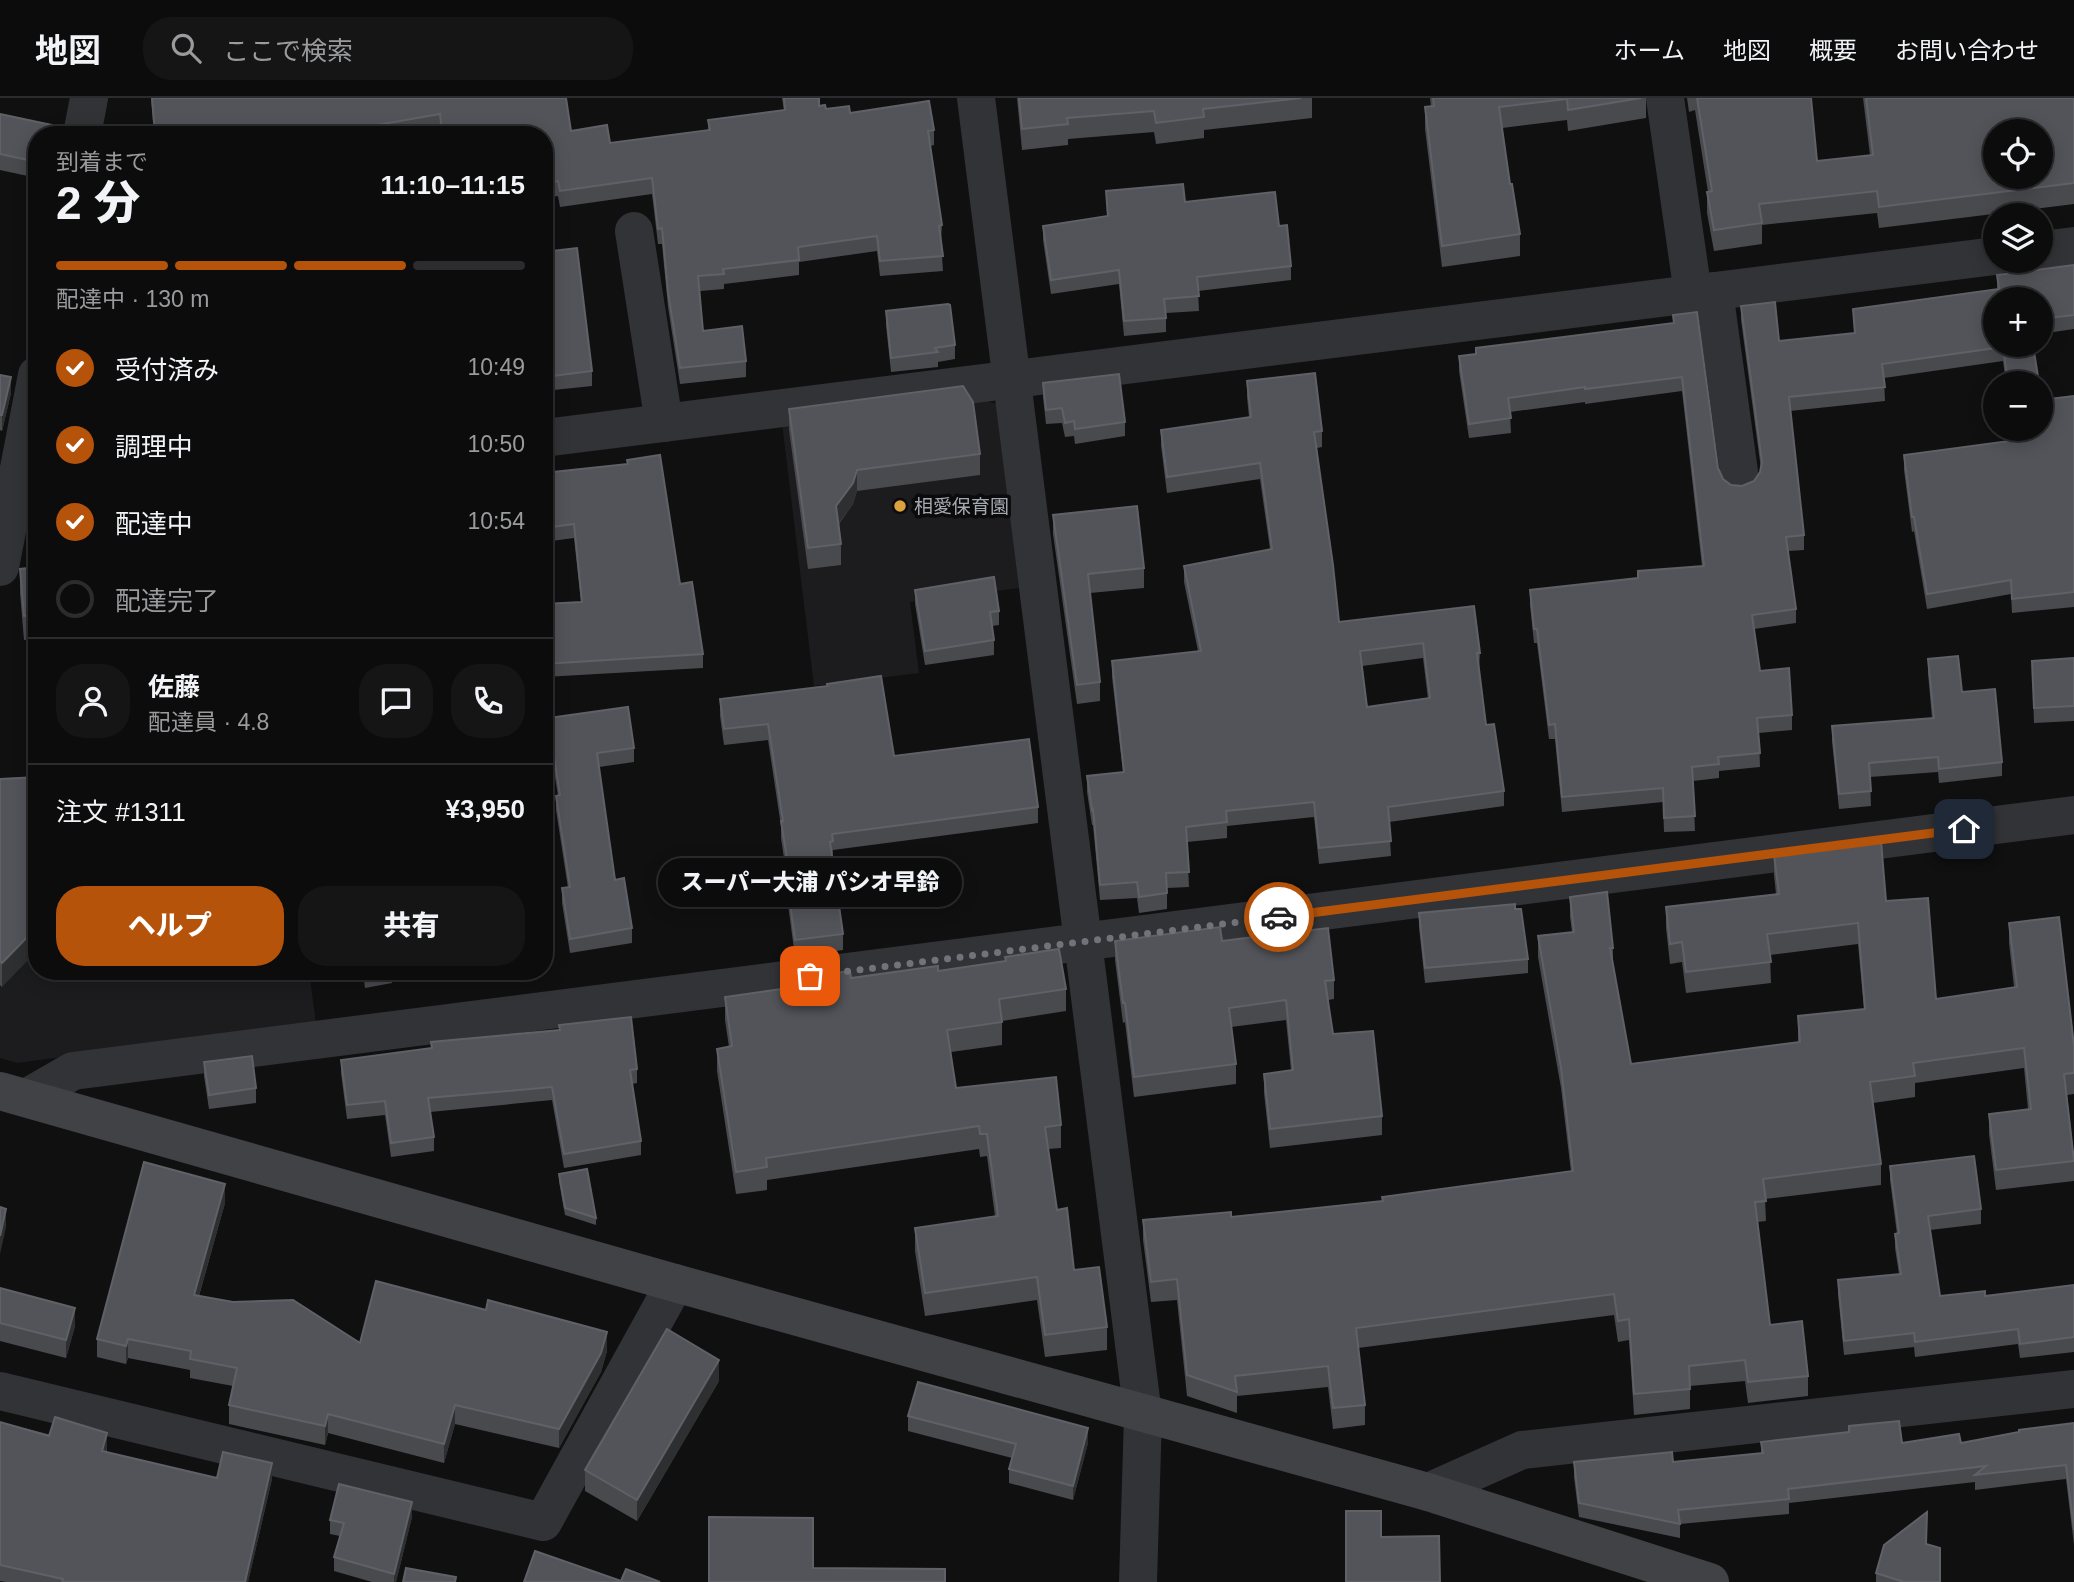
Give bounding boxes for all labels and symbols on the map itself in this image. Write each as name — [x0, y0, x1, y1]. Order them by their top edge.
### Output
place label: 相愛保育園 — [914, 496, 1009, 517]
marker: 相愛保育園 — [892, 498, 908, 514]
pin — [1934, 799, 1994, 859]
callout: スーパー大浦 パシオ早鈴 — [658, 857, 962, 906]
courier — [1244, 882, 1314, 952]
pin — [780, 946, 840, 1006]

